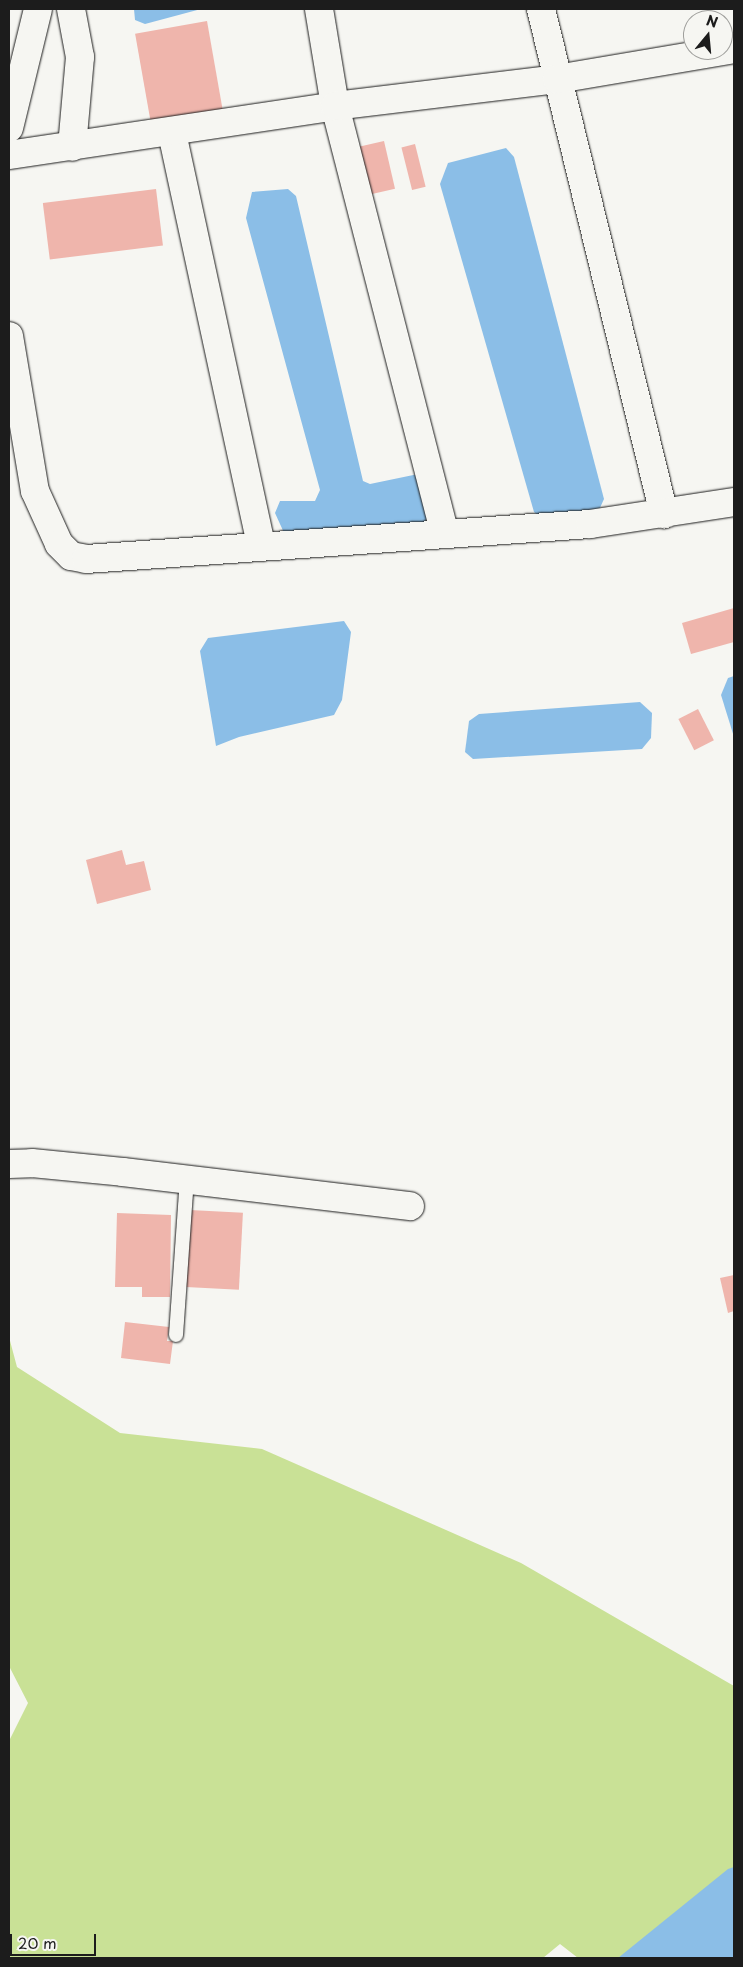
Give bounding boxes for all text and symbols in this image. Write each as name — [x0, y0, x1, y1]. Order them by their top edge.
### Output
text: N — [704, 9, 721, 33]
north arrow — [683, 10, 733, 60]
scale bar — [12, 1924, 99, 1956]
text: 20 m — [18, 1931, 57, 1954]

